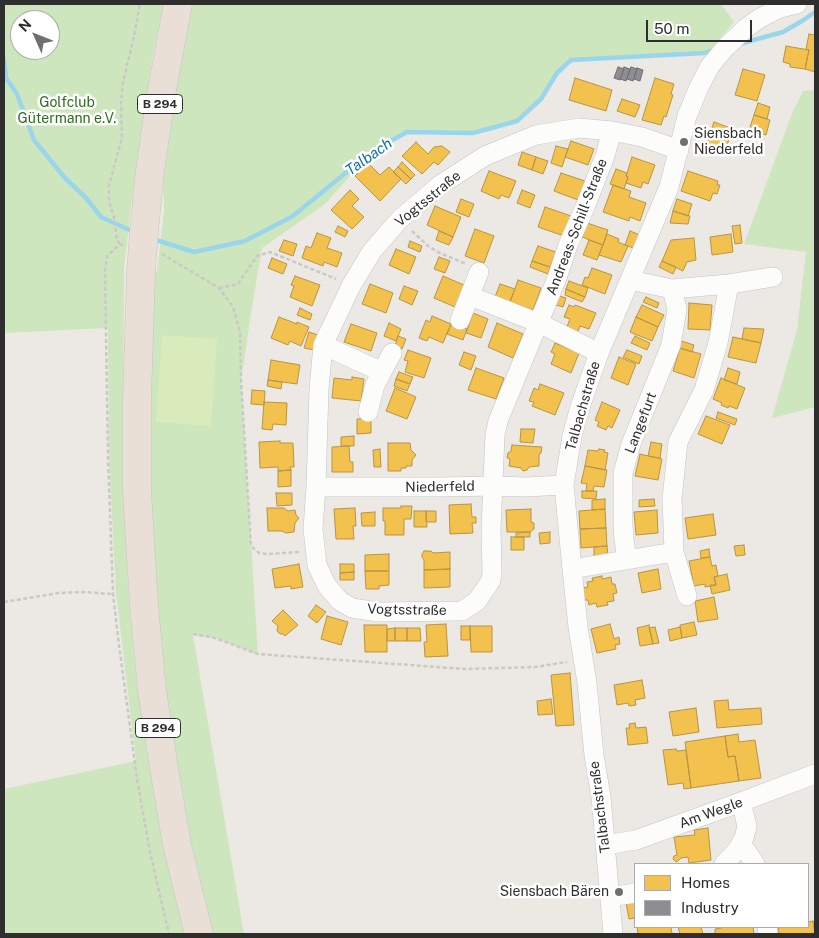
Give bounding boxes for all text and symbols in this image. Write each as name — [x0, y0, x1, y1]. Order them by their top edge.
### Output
north arrow — [10, 10, 60, 60]
scale bar — [649, 10, 755, 42]
text: N — [15, 16, 34, 35]
text: 50 m — [654, 20, 689, 37]
park label: Golfclub Gütermann e.V. — [18, 95, 116, 128]
road number: B 294 — [138, 95, 182, 114]
place label: Siensbach Niederfeld — [694, 126, 763, 158]
water label: Talbach — [342, 134, 396, 180]
marker: Siensbach Niederfeld — [678, 136, 690, 148]
street label: Andreas-Schill-Straße — [543, 156, 611, 298]
street label: Vogtsstraße — [392, 167, 464, 231]
street label: Talbachstraße — [562, 359, 604, 453]
street label: Langefurt — [622, 390, 660, 456]
street label: Niederfeld — [405, 478, 475, 496]
street label: Vogtsstraße — [367, 601, 447, 619]
road number: B 294 — [136, 718, 180, 738]
street label: Talbachstraße — [586, 760, 614, 854]
street label: Am Wegle — [677, 794, 745, 832]
legend — [634, 863, 809, 928]
text: Homes — [681, 874, 730, 891]
place label: Siensbach Bären — [500, 884, 609, 900]
marker: Siensbach Bären — [613, 886, 625, 898]
text: Industry — [681, 899, 739, 916]

